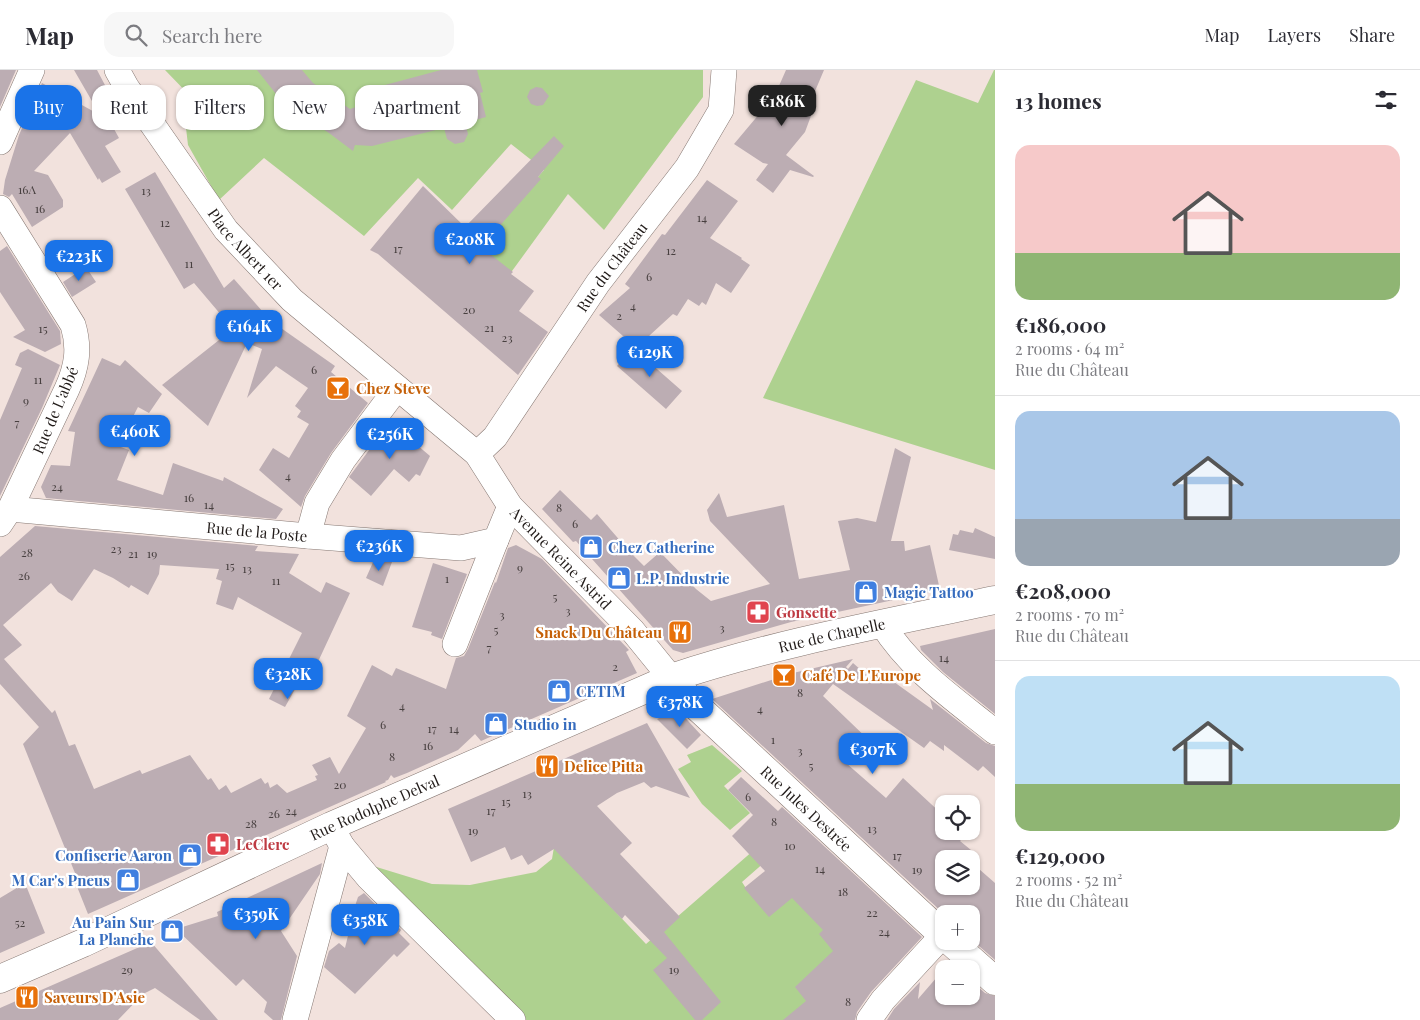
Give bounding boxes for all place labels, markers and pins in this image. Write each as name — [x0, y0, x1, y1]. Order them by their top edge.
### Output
pin: €186K — [747, 85, 817, 127]
pin: €208K — [435, 222, 505, 265]
pin: €223K — [44, 240, 114, 282]
pin: €164K — [214, 310, 284, 352]
pin: €129K — [615, 336, 685, 378]
bar icon: Chez Steve — [325, 375, 351, 401]
place label: Chez Steve — [356, 378, 431, 398]
pin: €460K — [100, 414, 170, 457]
pin: €256K — [355, 418, 425, 460]
pin: €236K — [344, 530, 414, 572]
shop icon: Chez Catherine — [578, 534, 604, 560]
place label: Chez Catherine — [608, 537, 715, 557]
shop icon: L.P. Industrie — [606, 565, 632, 591]
place label: L.P. Industrie — [636, 568, 730, 588]
shop icon: Magic Tattoo — [853, 579, 879, 605]
place label: Magic Tattoo — [884, 582, 974, 602]
pharmacy icon: Gonsette — [745, 599, 771, 625]
place label: Gonsette — [776, 602, 837, 622]
restaurant icon: Snack Du Château — [667, 619, 693, 645]
place label: Snack Du Château — [535, 622, 662, 642]
pin: €328K — [253, 658, 323, 700]
bar icon: Café De L'Europe — [771, 662, 797, 688]
place label: Café De L'Europe — [802, 665, 922, 685]
shop icon: CETIM — [546, 678, 572, 704]
place label: CETIM — [576, 681, 626, 701]
pin: €378K — [645, 686, 715, 728]
shop icon: Studio in — [483, 711, 509, 737]
place label: Studio in — [514, 714, 578, 734]
pin: €307K — [838, 732, 908, 775]
restaurant icon: Delice Pitta — [534, 753, 560, 779]
place label: Delice Pitta — [564, 756, 644, 776]
pharmacy icon: LeClerc — [205, 831, 231, 857]
place label: LeClerc — [236, 834, 290, 854]
shop icon: Confiserie Aaron — [177, 842, 203, 868]
place label: Confiserie Aaron — [55, 845, 173, 865]
shop icon: M Car's Pneus — [115, 867, 141, 893]
place label: M Car's Pneus — [11, 870, 110, 890]
pin: €359K — [221, 898, 291, 940]
pin: €358K — [330, 904, 400, 946]
place label: Au Pain Sur La Planche — [71, 912, 154, 949]
shop icon: Au Pain Sur La Planche — [159, 918, 185, 944]
restaurant icon: Saveurs D'Asie — [14, 984, 40, 1010]
place label: Saveurs D'Asie — [44, 987, 145, 1007]

